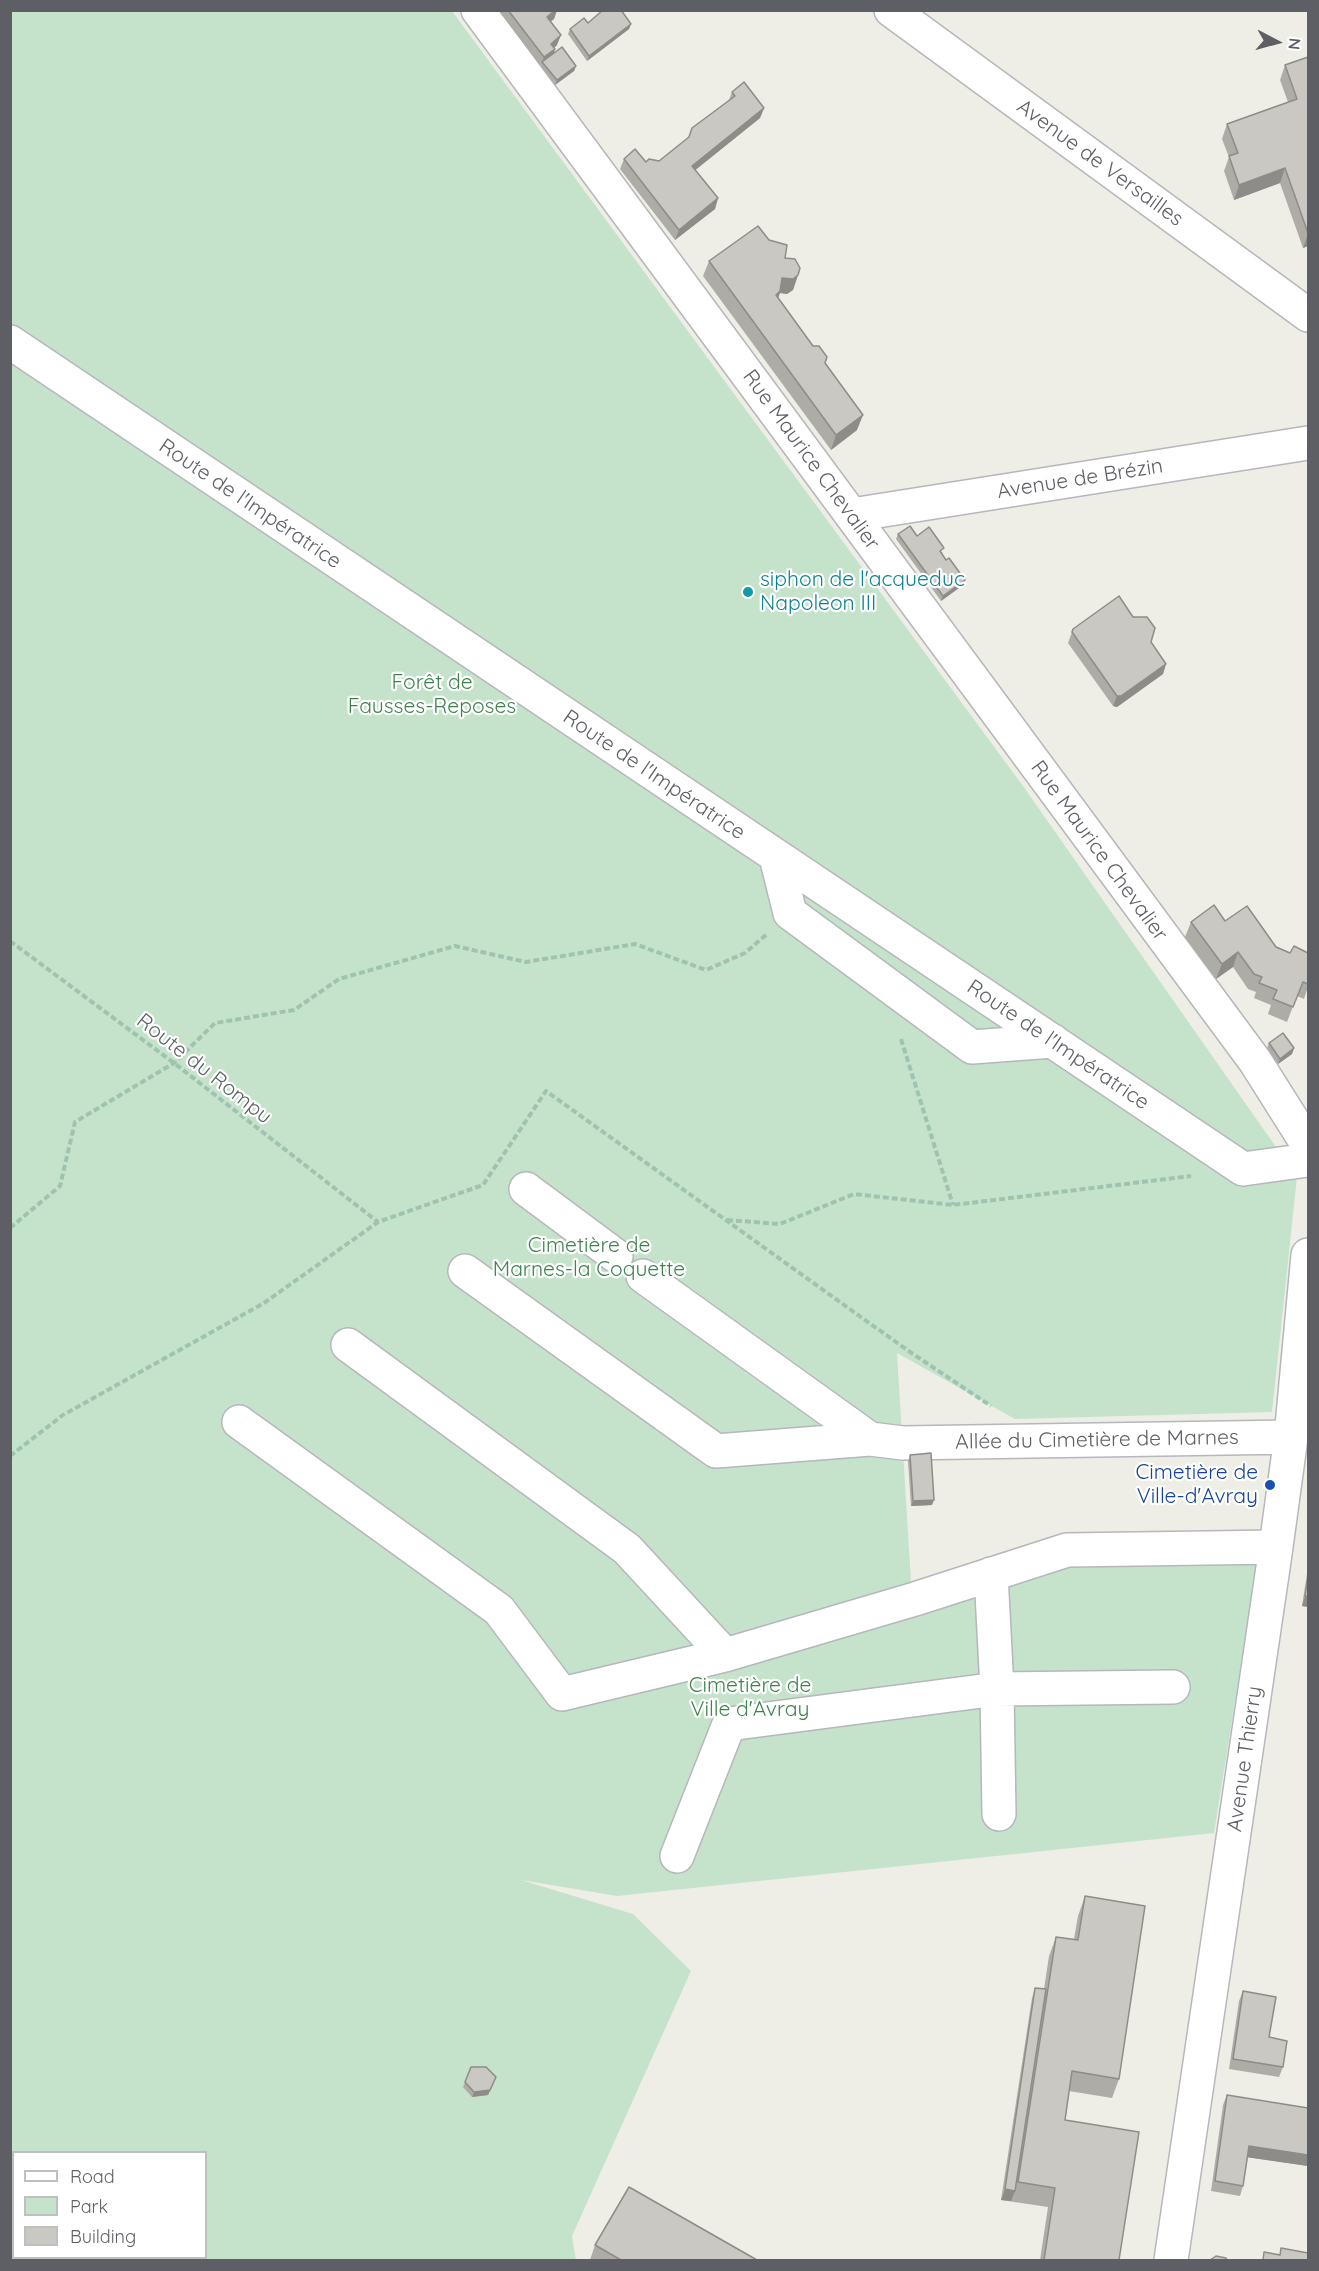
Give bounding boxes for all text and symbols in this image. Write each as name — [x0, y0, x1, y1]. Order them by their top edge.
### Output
north arrow — [1247, 12, 1307, 72]
text: N — [1284, 37, 1305, 51]
street label: Avenue de Versailles — [1012, 94, 1188, 232]
street label: Rue Maurice Chevalier — [737, 365, 885, 555]
street label: Route de l'Impératrice — [154, 434, 346, 574]
street label: Avenue de Brézin — [995, 453, 1165, 505]
place label: siphon de l'acqueduc Napoleon III — [760, 567, 965, 617]
marker: siphon de l'acqueduc Napoleon III — [741, 585, 755, 599]
park label: Forêt de Fausses-Reposes — [348, 670, 516, 720]
street label: Route de l'Impératrice — [558, 705, 750, 845]
street label: Rue Maurice Chevalier — [1025, 756, 1173, 946]
street label: Route de l'Impératrice — [962, 975, 1154, 1115]
street label: Route du Rompu — [131, 1008, 277, 1130]
park label: Cimetière de Marnes-la Coquette — [493, 1233, 685, 1283]
street label: Allée du Cimetière de Marnes — [955, 1425, 1239, 1455]
place label: Cimetière de Ville-d'Avray — [1135, 1460, 1258, 1510]
marker: Cimetière de Ville-d'Avray — [1263, 1478, 1277, 1492]
park label: Cimetière de Ville d'Avray — [689, 1673, 811, 1723]
street label: Avenue Thierry — [1222, 1685, 1268, 1833]
legend — [12, 2151, 207, 2259]
text: Road — [70, 2165, 115, 2188]
text: Park — [70, 2195, 108, 2218]
text: Building — [70, 2225, 136, 2248]

